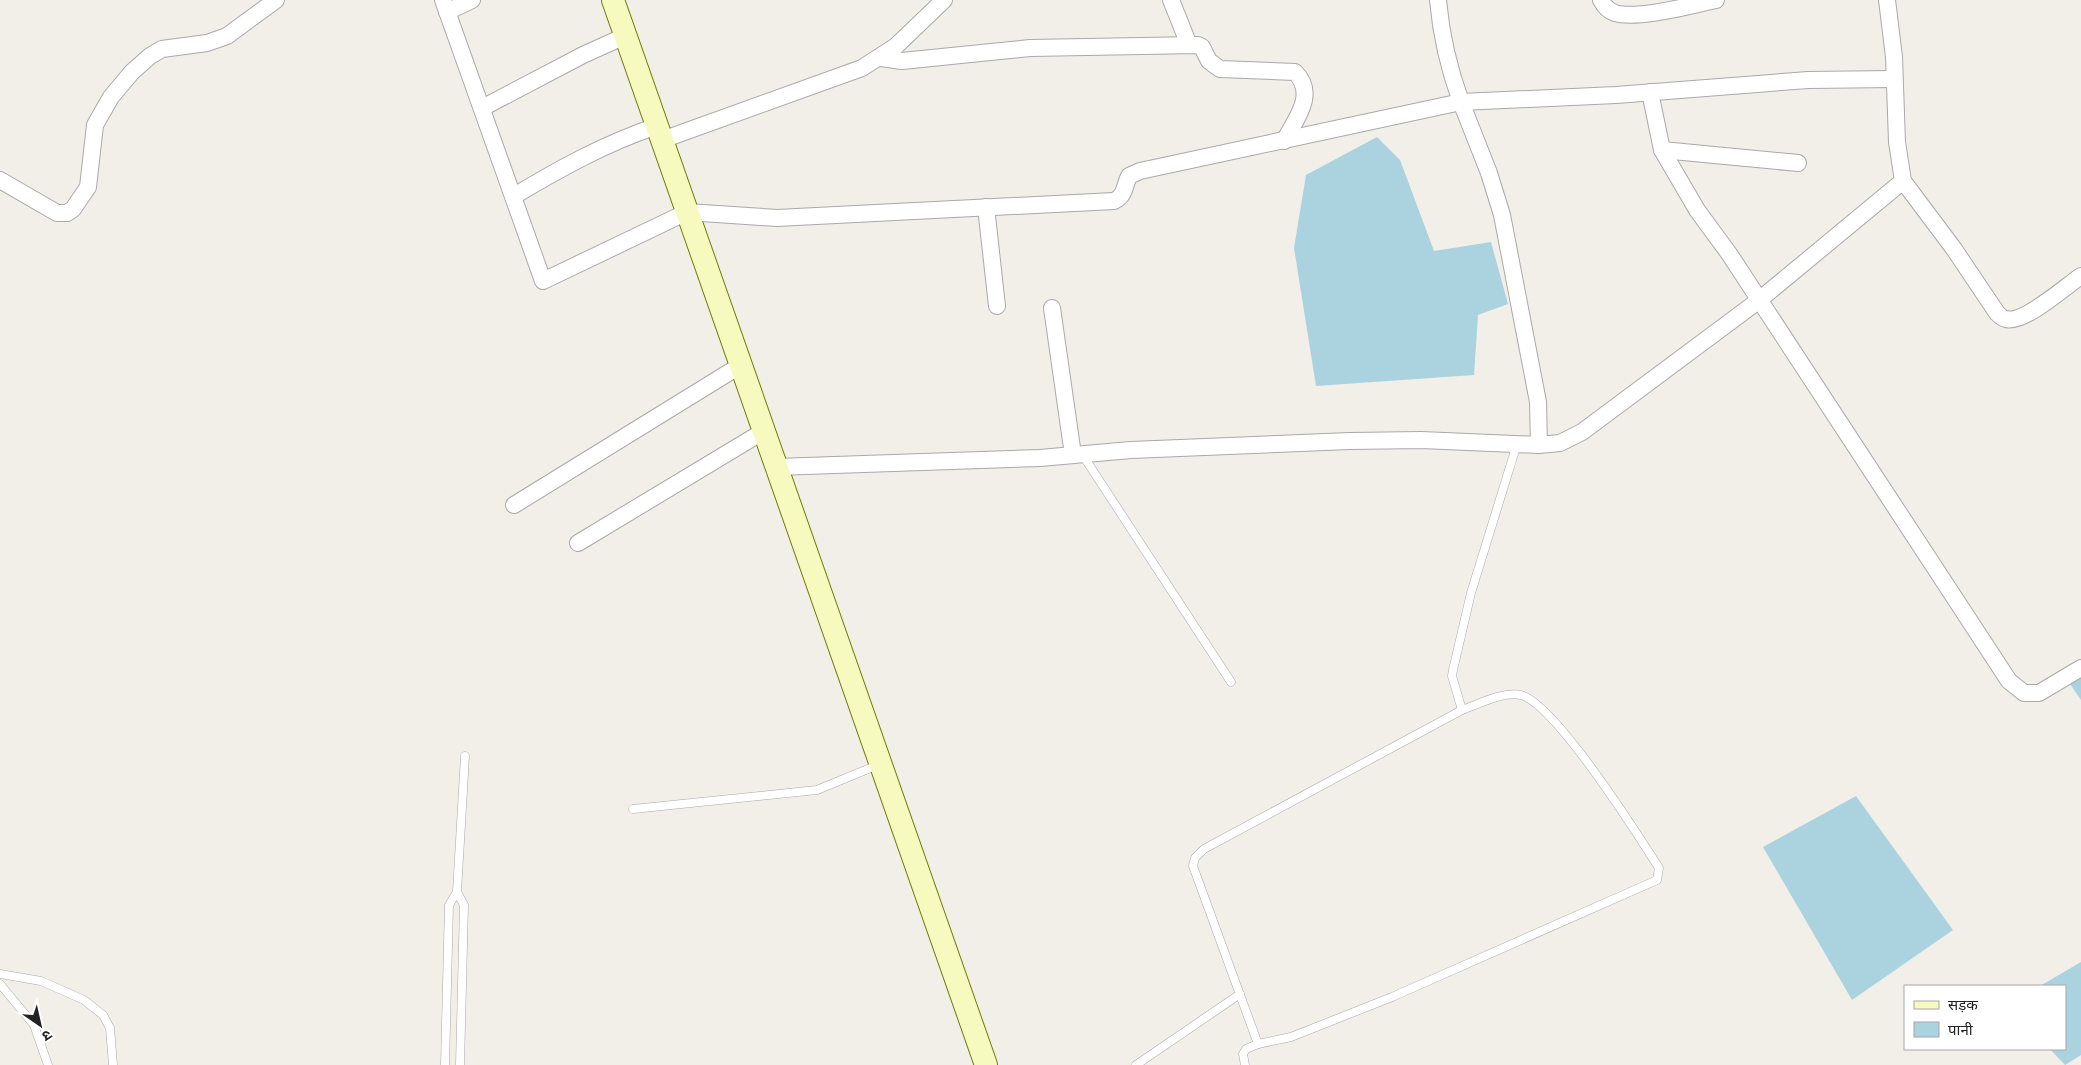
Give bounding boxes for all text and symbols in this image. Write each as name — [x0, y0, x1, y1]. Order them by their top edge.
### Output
legend — [1904, 985, 2066, 1050]
text: सड़क — [1948, 994, 1978, 1015]
north arrow — [15, 1000, 65, 1050]
text: पानी — [1948, 1019, 1974, 1040]
text: उ — [38, 1026, 56, 1046]

